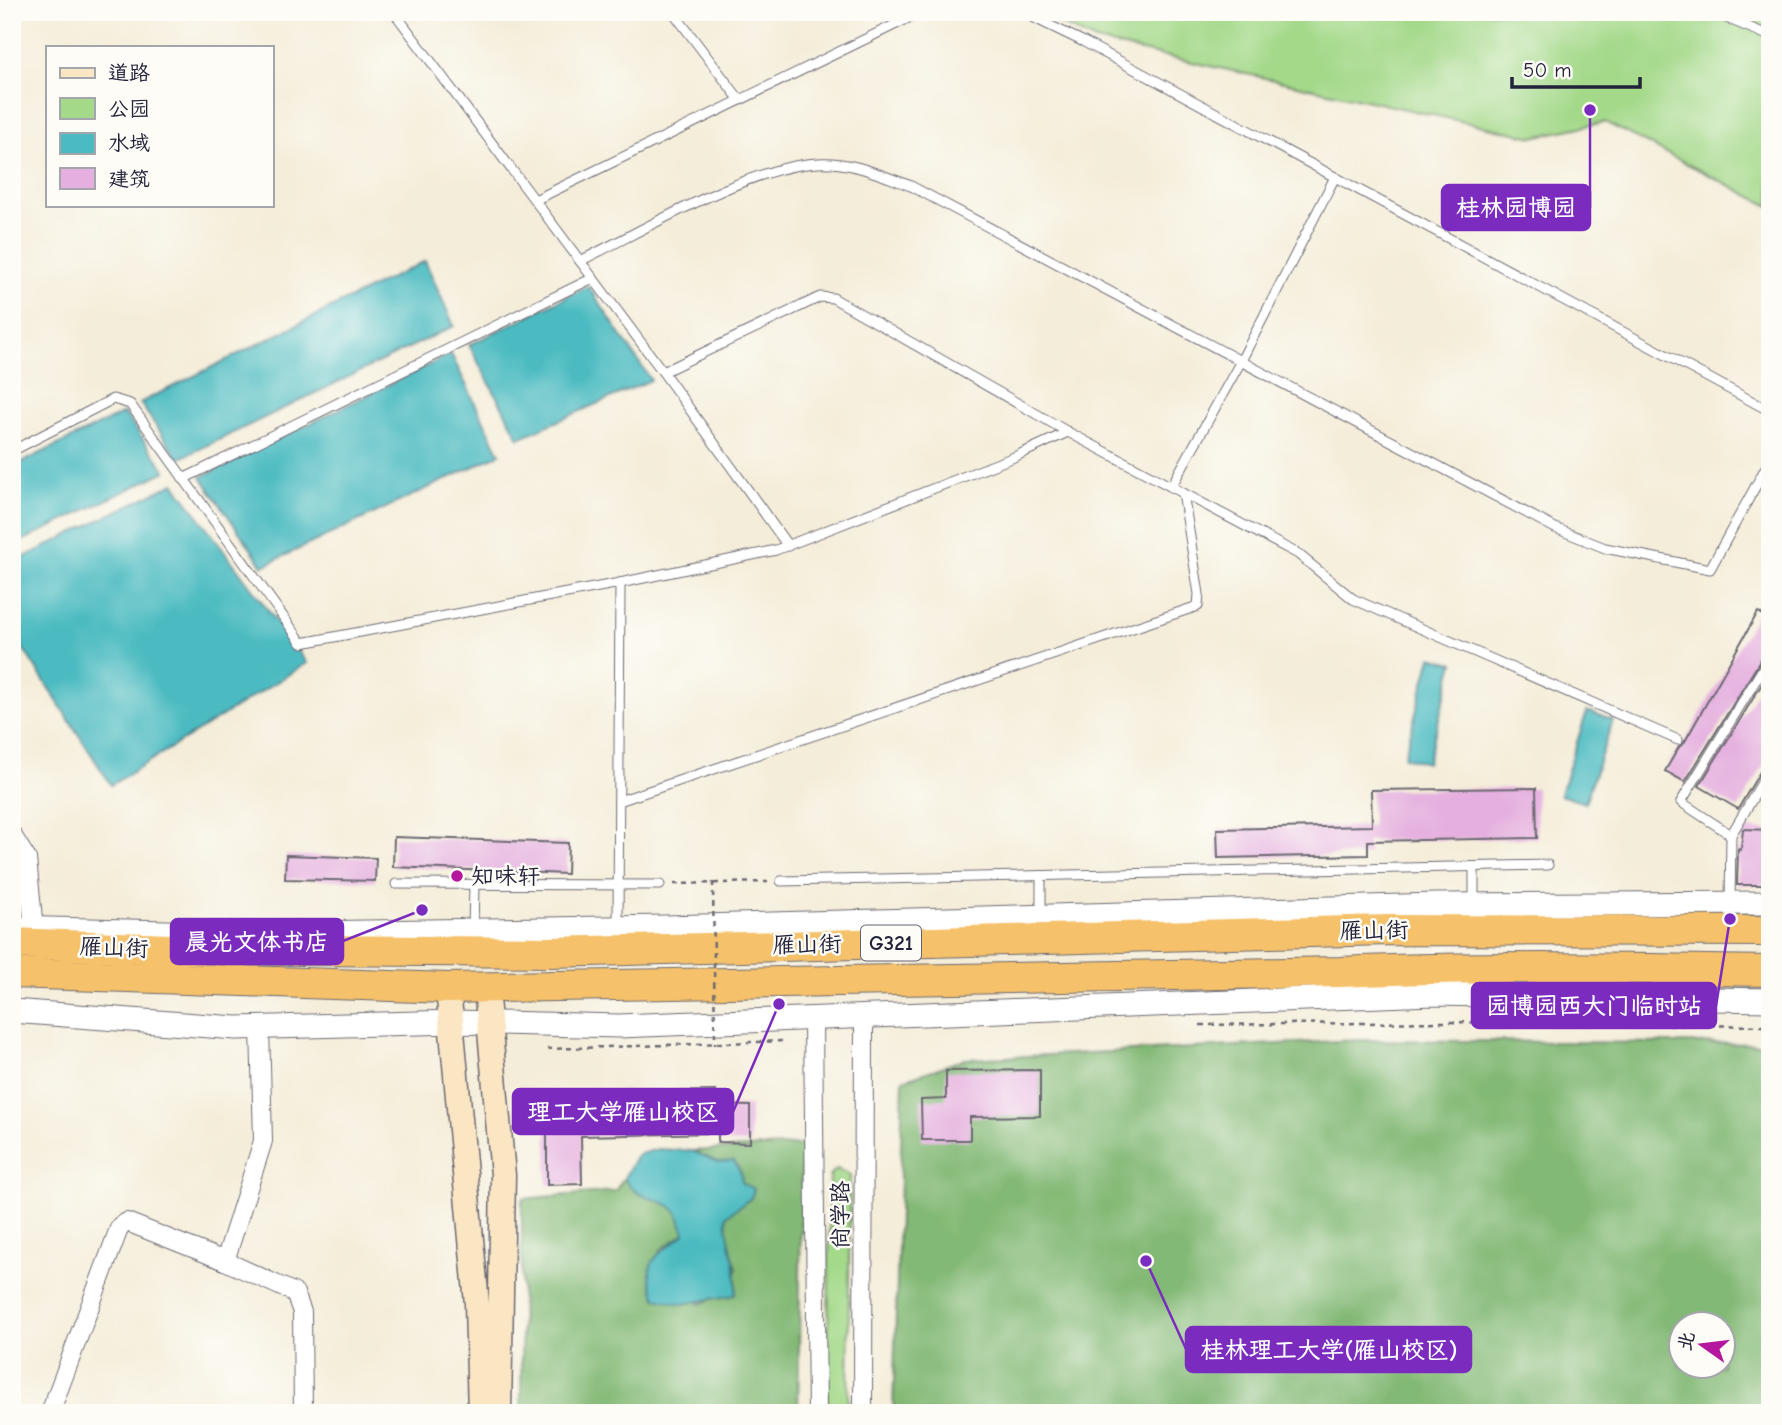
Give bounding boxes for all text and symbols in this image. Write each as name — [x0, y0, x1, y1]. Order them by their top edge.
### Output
legend — [46, 46, 273, 206]
scale bar — [1512, 46, 1640, 90]
text: 50 m — [1523, 58, 1572, 82]
text: 道路 — [108, 61, 150, 85]
text: 公园 — [108, 97, 150, 121]
text: 水域 — [108, 131, 150, 155]
text: 建筑 — [108, 167, 150, 191]
callout: 桂林园博园 — [1442, 185, 1590, 230]
text: 桂林园博园 — [1456, 194, 1576, 222]
place label: 知味轩 — [471, 863, 540, 890]
marker: 知味轩 — [449, 868, 465, 884]
street label: 雁山街 — [1339, 916, 1409, 945]
callout: 晨光文体书店 — [171, 919, 343, 964]
road number: G321 — [861, 926, 921, 960]
text: 晨光文体书店 — [185, 928, 329, 956]
street label: 雁山街 — [772, 930, 842, 959]
street label: 雁山街 — [79, 933, 149, 962]
callout: 园博园西大门临时站 — [1472, 983, 1716, 1028]
text: 园博园西大门临时站 — [1486, 992, 1702, 1020]
callout: 理工大学雁山校区 — [513, 1089, 733, 1134]
text: 理工大学雁山校区 — [527, 1098, 719, 1126]
street label: 尚学路 — [827, 1181, 854, 1250]
north arrow — [1666, 1310, 1736, 1380]
callout: 桂林理工大学(雁山校区) — [1186, 1327, 1471, 1372]
text: 北 — [1674, 1329, 1699, 1353]
text: 桂林理工大学(雁山校区) — [1200, 1336, 1458, 1364]

